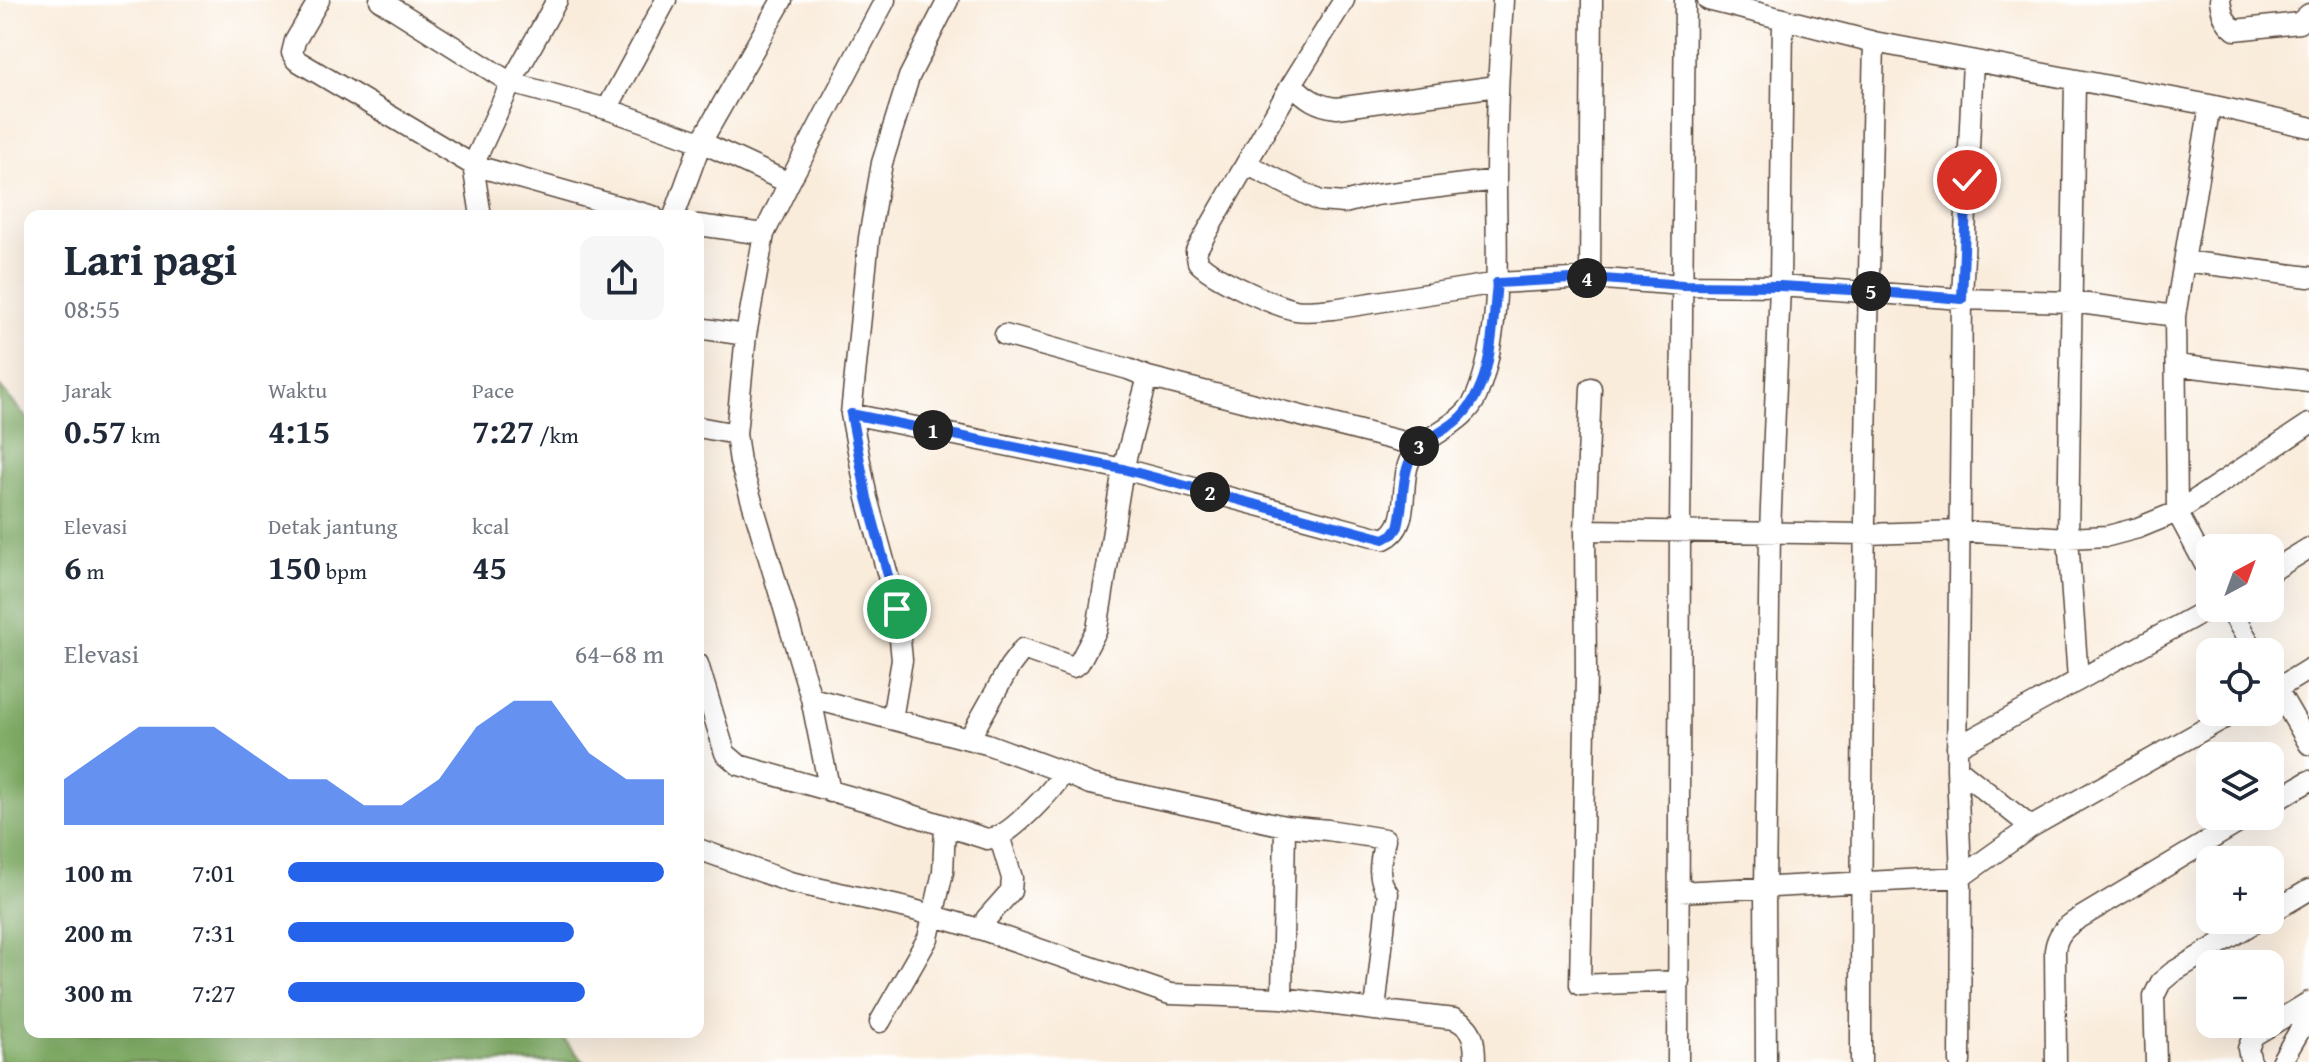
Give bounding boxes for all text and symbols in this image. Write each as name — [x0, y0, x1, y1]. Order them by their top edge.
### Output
pin — [1933, 146, 2001, 214]
icon: check — [1945, 158, 1989, 202]
text: Lari pagi — [64, 227, 237, 291]
button: share — [580, 236, 664, 320]
pin: 4 — [1567, 258, 1607, 298]
text: 4 — [1581, 262, 1593, 294]
pin: 5 — [1851, 271, 1891, 311]
text: 5 — [1865, 275, 1877, 307]
text: 08:55 — [64, 289, 120, 328]
text: Jarak — [64, 374, 112, 406]
text: Waktu — [268, 374, 327, 406]
text: Pace — [472, 374, 514, 406]
text: 0.57 — [64, 406, 126, 455]
text: 4:15 — [268, 406, 330, 455]
text: 7:27 — [472, 406, 534, 455]
pin: 1 — [913, 410, 953, 450]
text: 1 — [927, 414, 939, 446]
text: km — [126, 419, 160, 451]
text: /km — [534, 419, 579, 451]
pin: 3 — [1399, 426, 1439, 466]
text: 3 — [1413, 430, 1425, 462]
pin: 2 — [1190, 472, 1230, 512]
text: 2 — [1204, 476, 1216, 508]
text: Elevasi — [64, 510, 127, 542]
text: Detak jantung — [268, 510, 398, 542]
text: kcal — [472, 510, 510, 542]
north arrow — [2196, 534, 2284, 622]
map controls — [2196, 534, 2284, 1038]
text: 6 — [64, 542, 82, 591]
text: 150 — [268, 542, 321, 591]
text: 45 — [472, 542, 507, 591]
text: m — [82, 555, 104, 587]
text: bpm — [321, 555, 367, 587]
pin — [863, 575, 931, 643]
icon: arrive — [875, 587, 919, 631]
text: Elevasi — [64, 634, 139, 673]
text: 64–68 m — [575, 634, 664, 673]
button: locate — [2196, 638, 2284, 726]
button: layers — [2196, 742, 2284, 830]
button: + — [2196, 846, 2284, 934]
text: 100 m — [64, 853, 132, 892]
text: 7:01 — [192, 853, 236, 892]
text: 200 m — [64, 913, 132, 952]
text: 7:31 — [192, 913, 236, 952]
button: − — [2196, 950, 2284, 1038]
text: 300 m — [64, 973, 132, 1012]
text: 7:27 — [192, 973, 236, 1012]

